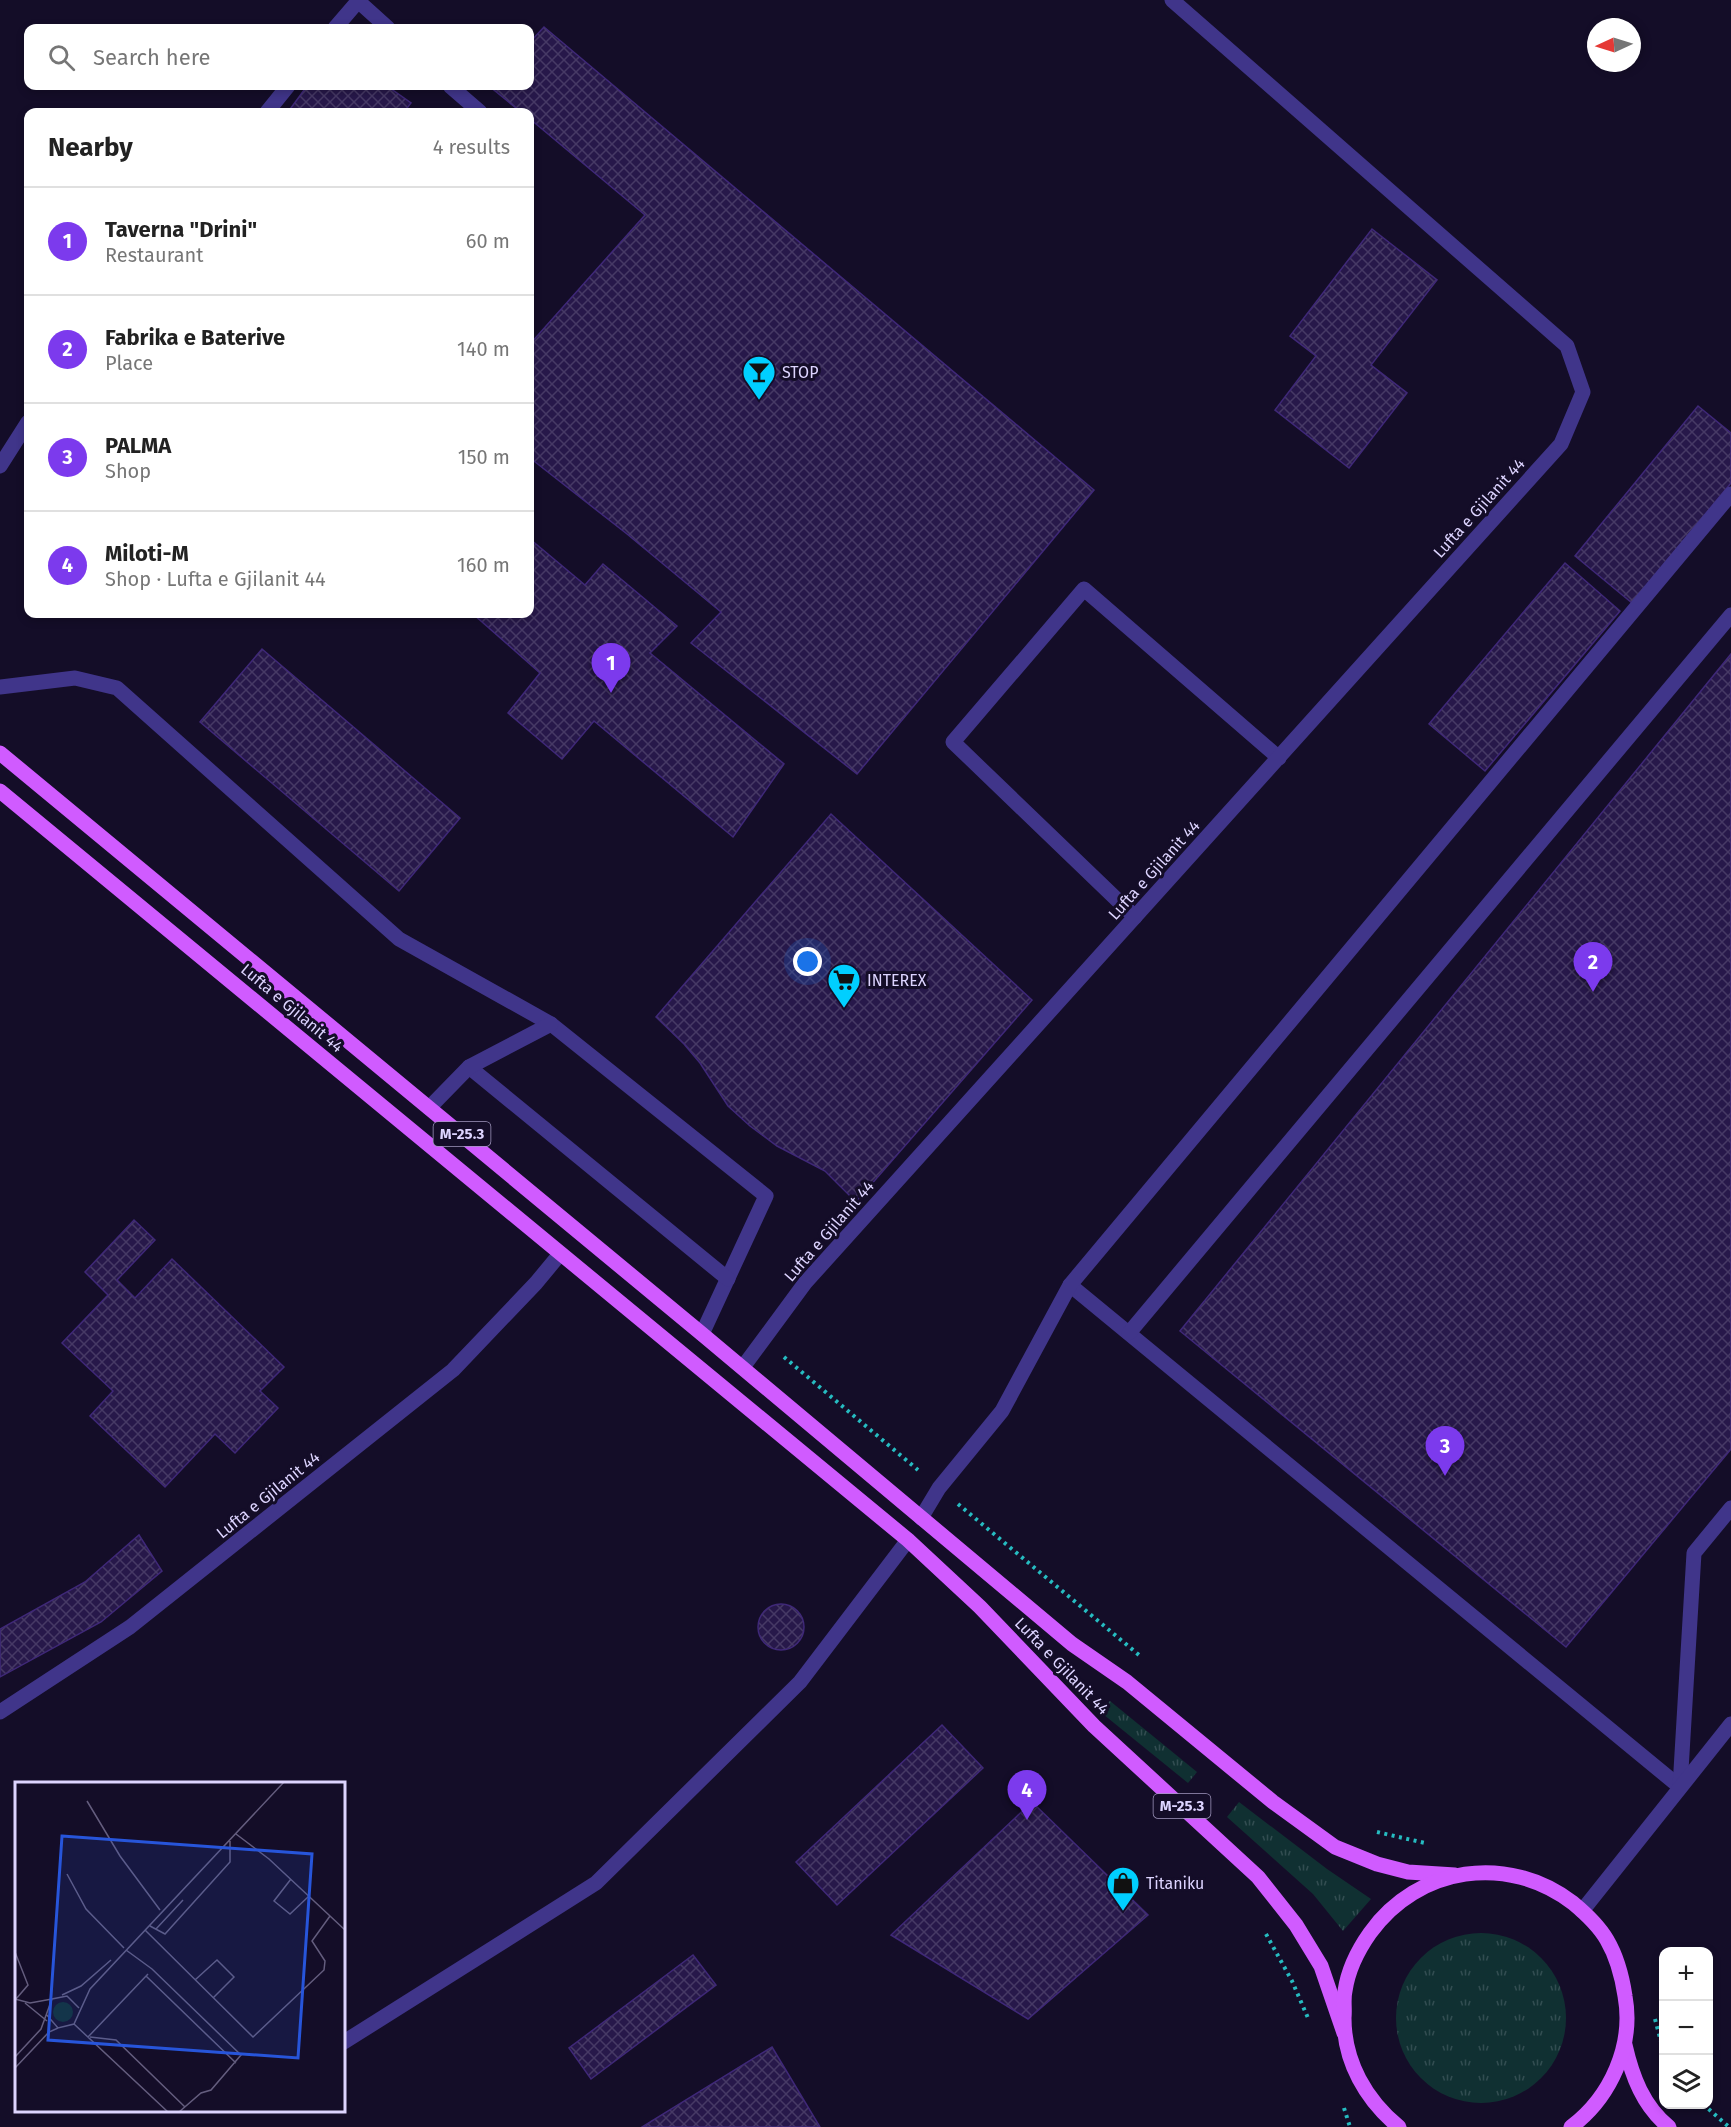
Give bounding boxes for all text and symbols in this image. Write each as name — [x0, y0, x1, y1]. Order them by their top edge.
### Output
north arrow — [1587, 18, 1641, 72]
search box — [24, 24, 534, 90]
icon: search — [45, 41, 78, 74]
text: Search here — [93, 44, 211, 71]
text: Nearby — [48, 132, 133, 163]
text: 4 results — [433, 135, 510, 159]
text: Taverna "Drini" — [105, 216, 257, 243]
text: 1 — [63, 229, 72, 253]
text: 60 m — [466, 229, 510, 253]
text: Restaurant — [105, 243, 203, 267]
text: Fabrika e Baterive — [105, 324, 285, 351]
text: 2 — [62, 337, 73, 361]
text: 140 m — [457, 337, 510, 361]
text: Place — [105, 351, 153, 375]
bar icon: STOP — [741, 354, 777, 401]
place label: STOP — [782, 363, 818, 382]
text: PALMA — [105, 432, 171, 459]
text: 3 — [62, 445, 73, 469]
text: 150 m — [458, 445, 510, 469]
street label: Lufta e Gjilanit 44 — [1429, 454, 1529, 562]
text: Shop — [105, 459, 151, 483]
text: Miloti-M — [105, 540, 189, 567]
text: 4 — [62, 553, 73, 577]
text: 160 m — [457, 553, 510, 577]
text: Shop · Lufta e Gjilanit 44 — [105, 567, 326, 591]
pin: 1 — [592, 644, 630, 693]
street label: Lufta e Gjilanit 44 — [1104, 816, 1204, 924]
pin: 2 — [1574, 942, 1612, 992]
your location — [793, 947, 822, 976]
street label: Lufta e Gjilanit 44 — [237, 960, 347, 1057]
supermarket icon: INTEREX — [826, 962, 862, 1009]
place label: INTEREX — [867, 971, 927, 990]
road number: M-25.3 — [434, 1122, 490, 1146]
street label: Lufta e Gjilanit 44 — [780, 1176, 878, 1285]
pin: 3 — [1426, 1426, 1464, 1476]
street label: Lufta e Gjilanit 44 — [213, 1447, 324, 1542]
street label: Lufta e Gjilanit 44 — [1011, 1614, 1113, 1719]
pin: 4 — [1008, 1770, 1046, 1820]
inset map — [15, 1782, 345, 2112]
road number: M-25.3 — [1154, 1794, 1210, 1818]
shop icon: Titaniku — [1105, 1865, 1141, 1912]
place label: Titaniku — [1146, 1874, 1204, 1893]
map controls — [1659, 1947, 1713, 2109]
button: + — [1659, 1947, 1713, 2001]
button: − — [1659, 2001, 1713, 2055]
button: layers — [1659, 2055, 1713, 2109]

